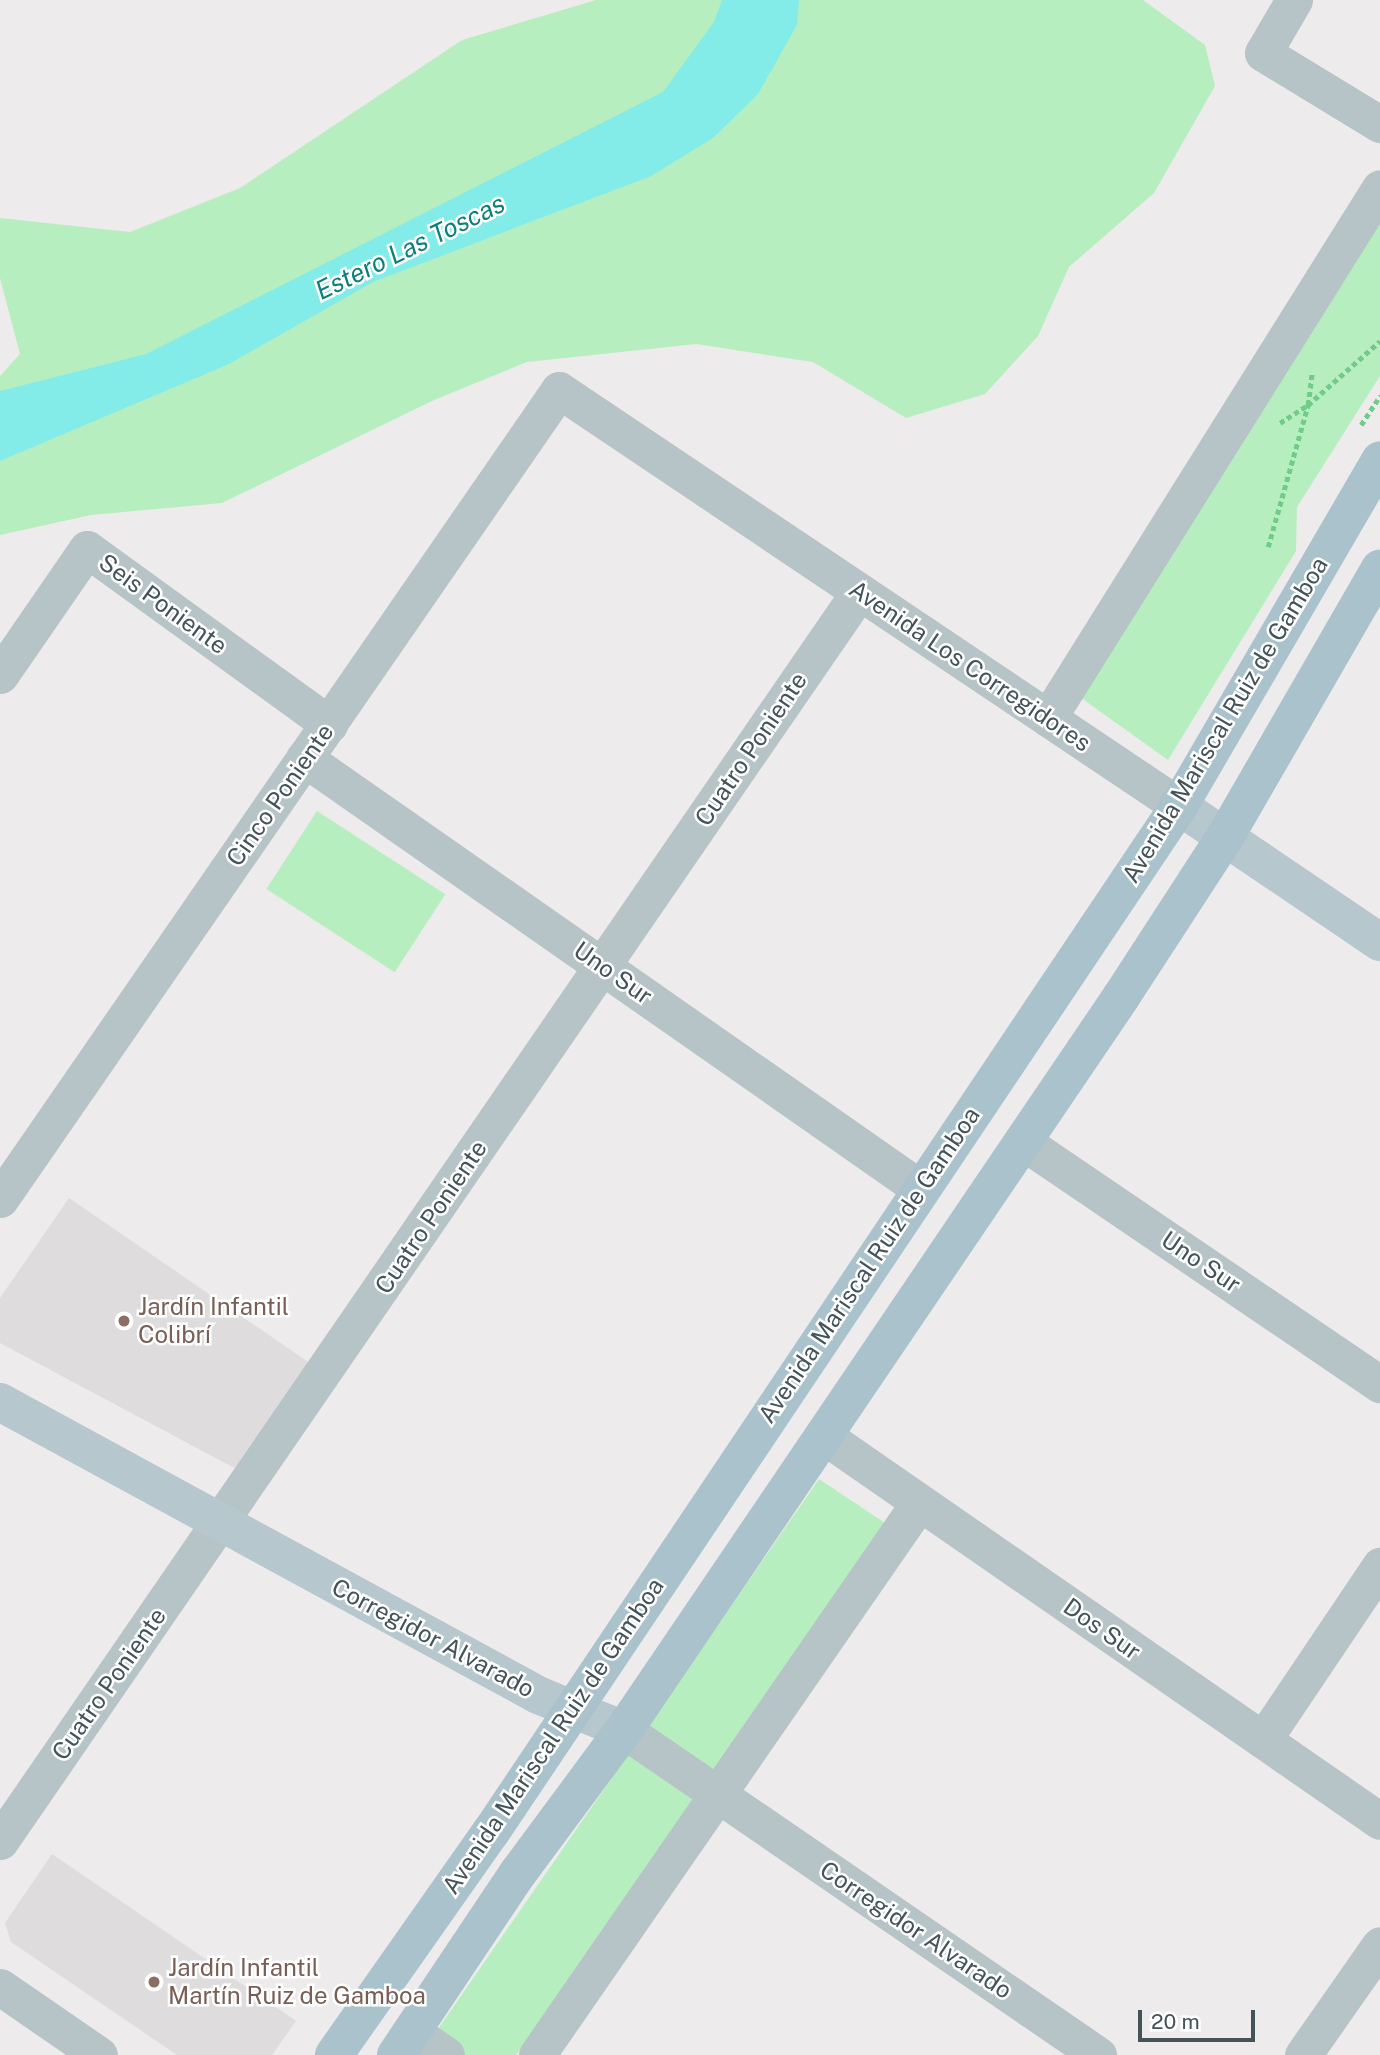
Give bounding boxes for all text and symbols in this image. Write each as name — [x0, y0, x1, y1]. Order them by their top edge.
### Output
water label: Estero Las Toscas — [310, 188, 510, 306]
street label: Seis Poniente — [93, 548, 233, 660]
street label: Avenida Mariscal Ruiz de Gamboa — [1116, 552, 1334, 888]
street label: Avenida Los Corregidores — [844, 574, 1096, 758]
street label: Cuatro Poniente — [689, 667, 813, 831]
street label: Cinco Poniente — [220, 718, 340, 872]
street label: Uno Sur — [568, 936, 658, 1010]
street label: Avenida Mariscal Ruiz de Gamboa — [752, 1101, 986, 1429]
street label: Cuatro Poniente — [369, 1135, 493, 1299]
street label: Uno Sur — [1156, 1225, 1246, 1299]
place label: Jardín Infantil Colibrí — [138, 1293, 289, 1349]
marker: Jardín Infantil Colibrí — [116, 1313, 132, 1329]
street label: Corregidor Alvarado — [327, 1572, 539, 1704]
street label: Avenida Mariscal Ruiz de Gamboa — [436, 1572, 670, 1900]
street label: Dos Sur — [1058, 1592, 1146, 1666]
street label: Cuatro Poniente — [46, 1602, 172, 1766]
street label: Corregidor Alvarado — [815, 1855, 1017, 2005]
place label: Jardín Infantil Martín Ruiz de Gamboa — [168, 1954, 426, 2010]
marker: Jardín Infantil Martín Ruiz de Gamboa — [146, 1974, 162, 1990]
scale bar — [1142, 1996, 1259, 2040]
text: 20 m — [1151, 2009, 1200, 2034]

